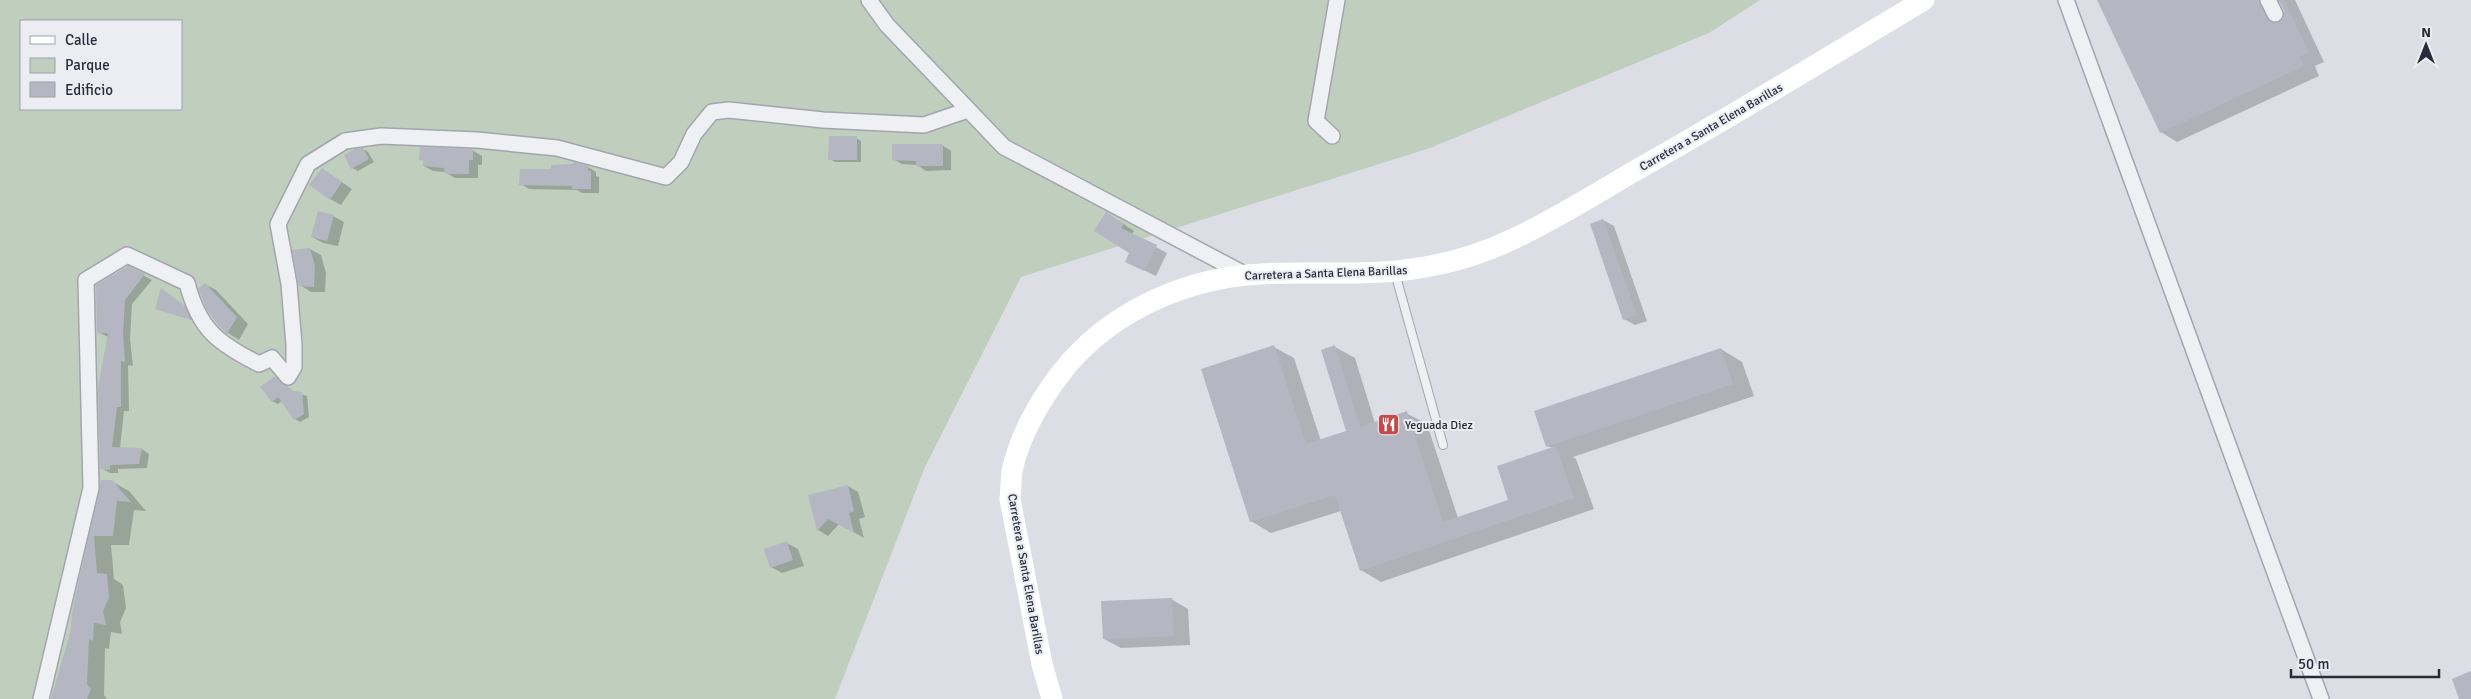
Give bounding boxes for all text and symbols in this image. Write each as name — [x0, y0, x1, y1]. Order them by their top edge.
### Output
legend — [20, 20, 182, 110]
north arrow — [2401, 20, 2451, 70]
text: N — [2421, 24, 2431, 41]
text: Calle — [65, 31, 98, 49]
text: Parque — [65, 56, 110, 74]
street label: Carretera a Santa Elena Barillas — [1637, 80, 1786, 175]
text: Edificio — [65, 81, 113, 99]
street label: Carretera a Santa Elena Barillas — [1244, 263, 1408, 284]
restaurant icon: Yeguada Diez — [1377, 413, 1401, 437]
place label: Yeguada Diez — [1405, 418, 1473, 433]
street label: Carretera a Santa Elena Barillas — [1004, 493, 1047, 656]
scale bar — [2291, 646, 2438, 678]
text: 50 m — [2298, 655, 2329, 673]

